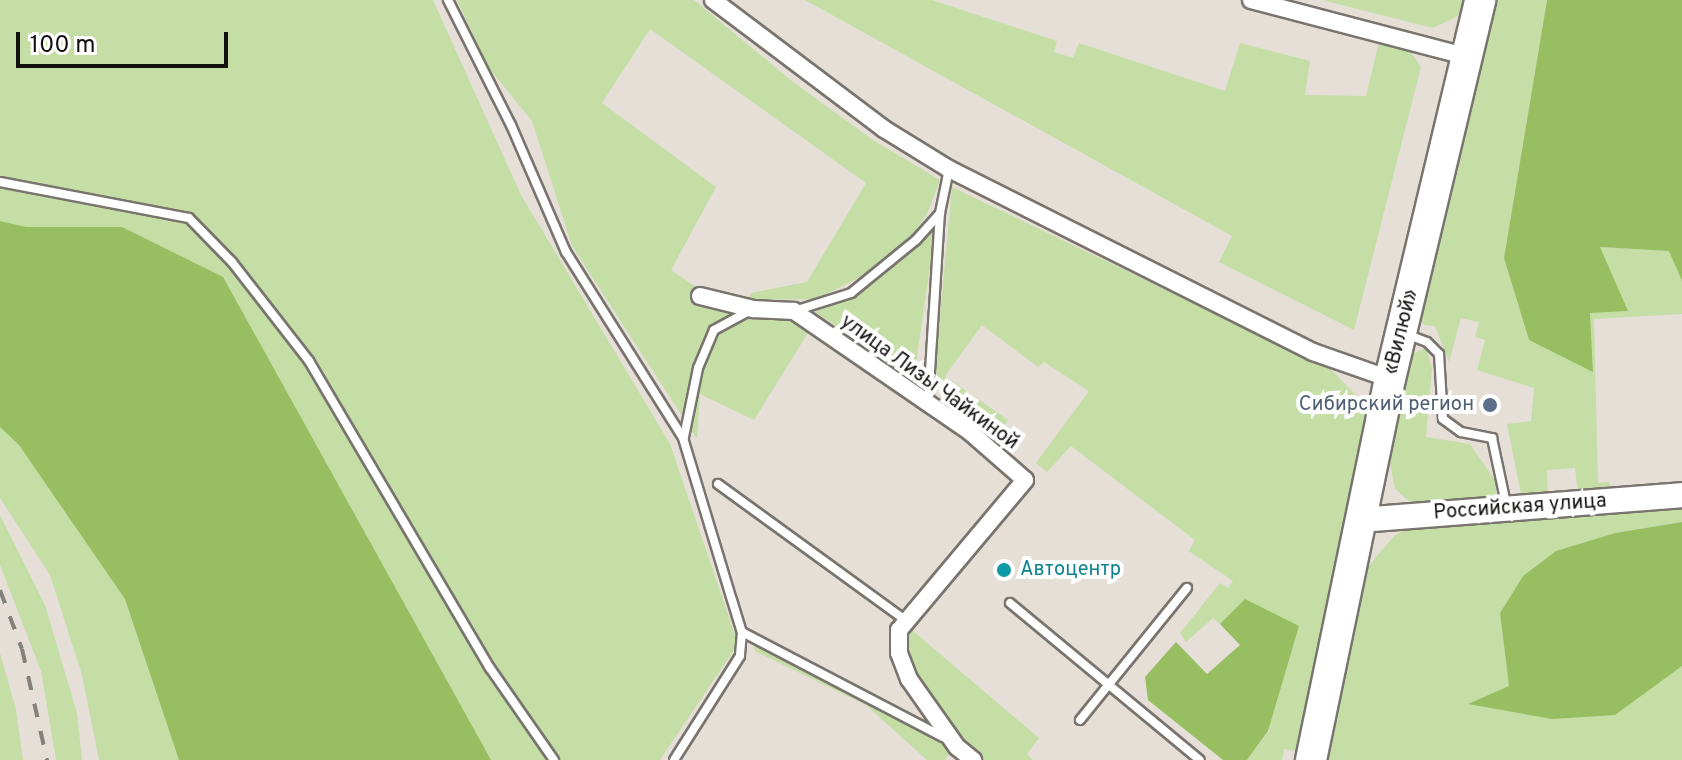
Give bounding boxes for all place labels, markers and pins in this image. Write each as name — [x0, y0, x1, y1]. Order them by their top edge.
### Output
place label: Сибирский регион — [1299, 393, 1474, 417]
marker: Сибирский регион — [1481, 396, 1499, 414]
place label: Автоцентр — [1020, 558, 1121, 582]
marker: Автоцентр — [995, 561, 1013, 579]

